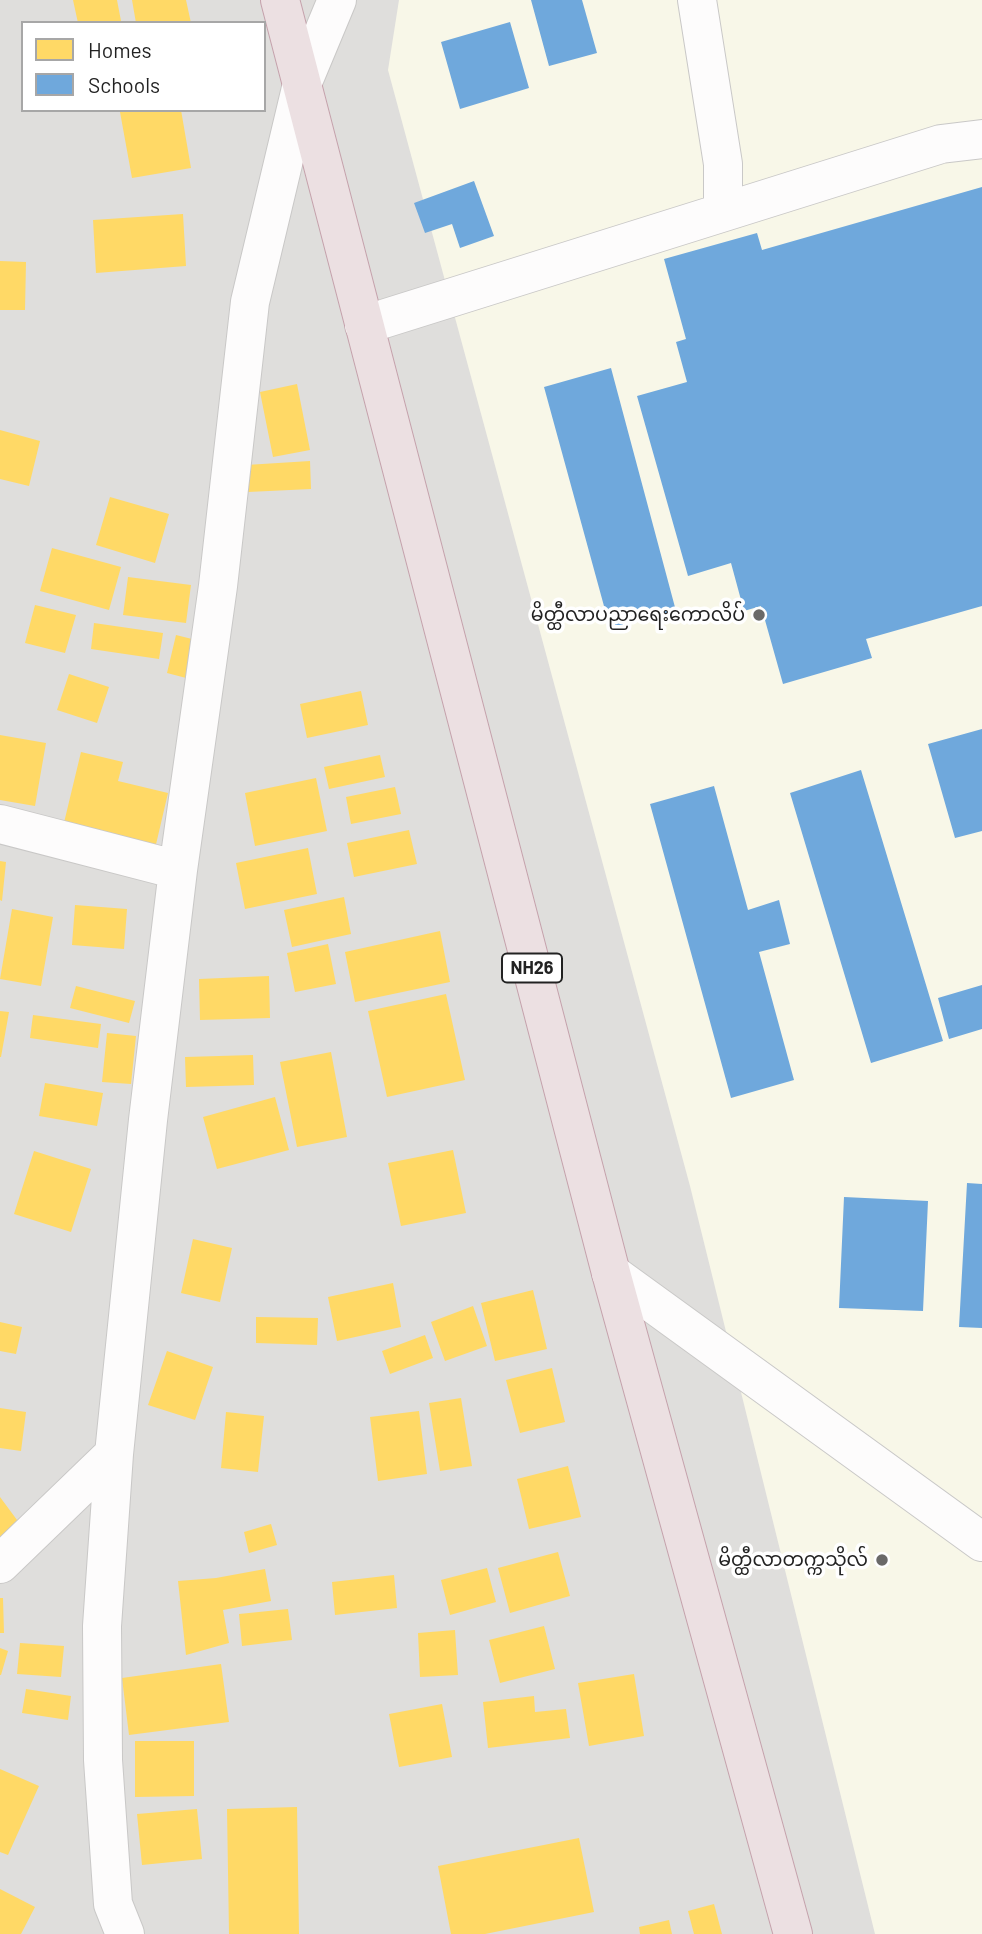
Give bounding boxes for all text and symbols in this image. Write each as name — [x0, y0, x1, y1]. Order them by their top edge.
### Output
legend — [21, 21, 266, 112]
text: Homes — [88, 37, 152, 62]
text: Schools — [88, 72, 160, 97]
place label: မိတ္ထီလာပညာရေးကောလိပ် — [531, 604, 745, 626]
marker: မိတ္ထီလာပညာရေးကောလိပ် — [751, 607, 767, 623]
road number: NH26 — [502, 953, 562, 982]
place label: မိတ္ထီလာတက္ကသိုလ် — [718, 1549, 868, 1571]
marker: မိတ္ထီလာတက္ကသိုလ် — [874, 1552, 890, 1568]

